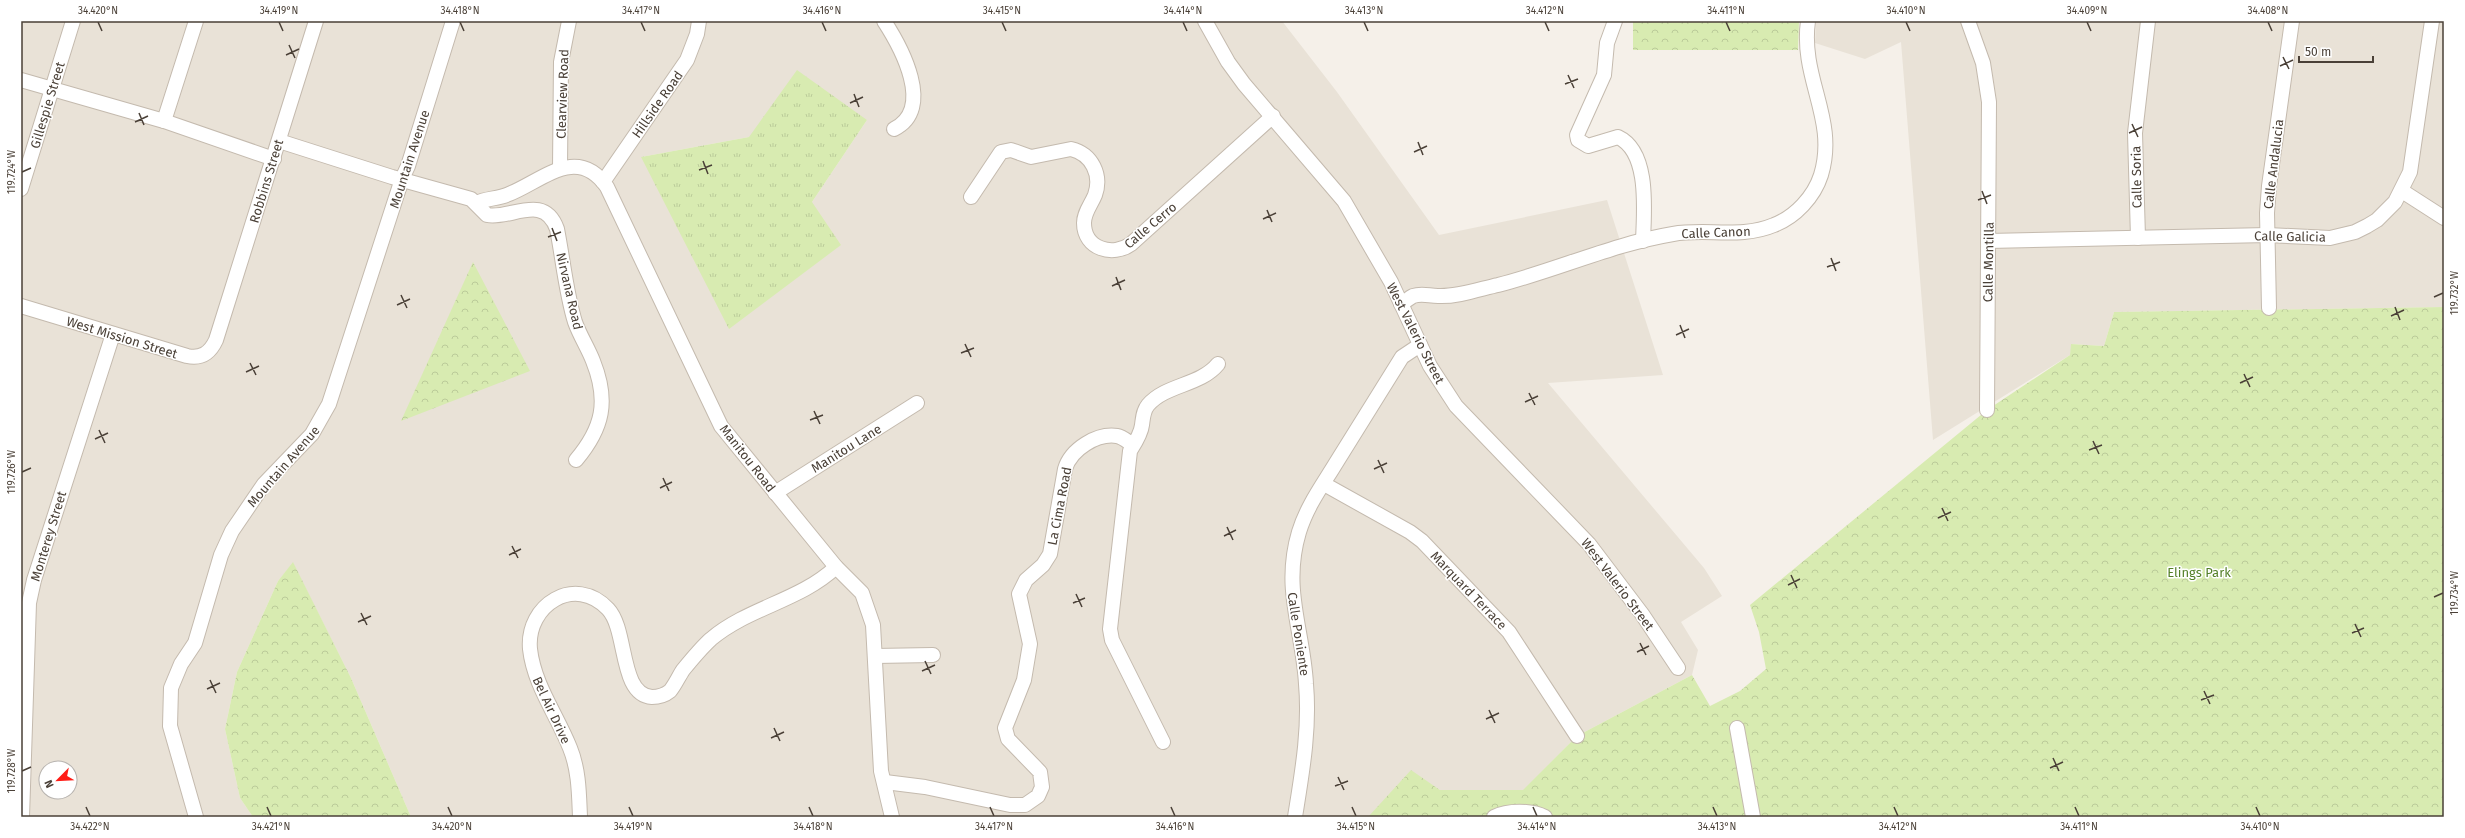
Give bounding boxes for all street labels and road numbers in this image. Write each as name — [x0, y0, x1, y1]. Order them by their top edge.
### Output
street label: Clearview Road — [553, 49, 572, 139]
street label: Gillespie Street — [27, 60, 68, 150]
street label: Hillside Road — [629, 68, 686, 141]
street label: Mountain Avenue — [387, 108, 432, 210]
street label: Calle Andalucia — [2261, 118, 2286, 210]
street label: Robbins Street — [247, 137, 286, 225]
street label: Calle Soria — [2128, 146, 2145, 208]
street label: Calle Cerro — [1121, 199, 1179, 252]
street label: Calle Montilla — [1980, 222, 1997, 302]
street label: Calle Canon — [1681, 224, 1751, 241]
street label: Calle Galicia — [2254, 228, 2326, 245]
street label: Nirvana Road — [553, 251, 586, 331]
street label: West Valerio Street — [1384, 280, 1448, 387]
street label: West Mission Street — [65, 313, 179, 362]
street label: Manitou Lane — [808, 421, 884, 476]
street label: Manitou Road — [717, 422, 779, 495]
street label: Mountain Avenue — [244, 423, 323, 510]
street label: La Cima Road — [1045, 466, 1074, 547]
street label: Monterey Street — [28, 489, 69, 583]
street label: West Valerio Street — [1578, 535, 1657, 634]
street label: Marquard Terrace — [1428, 548, 1510, 633]
street label: Calle Poniente — [1284, 591, 1313, 677]
street label: Bel Air Drive — [529, 674, 574, 746]

